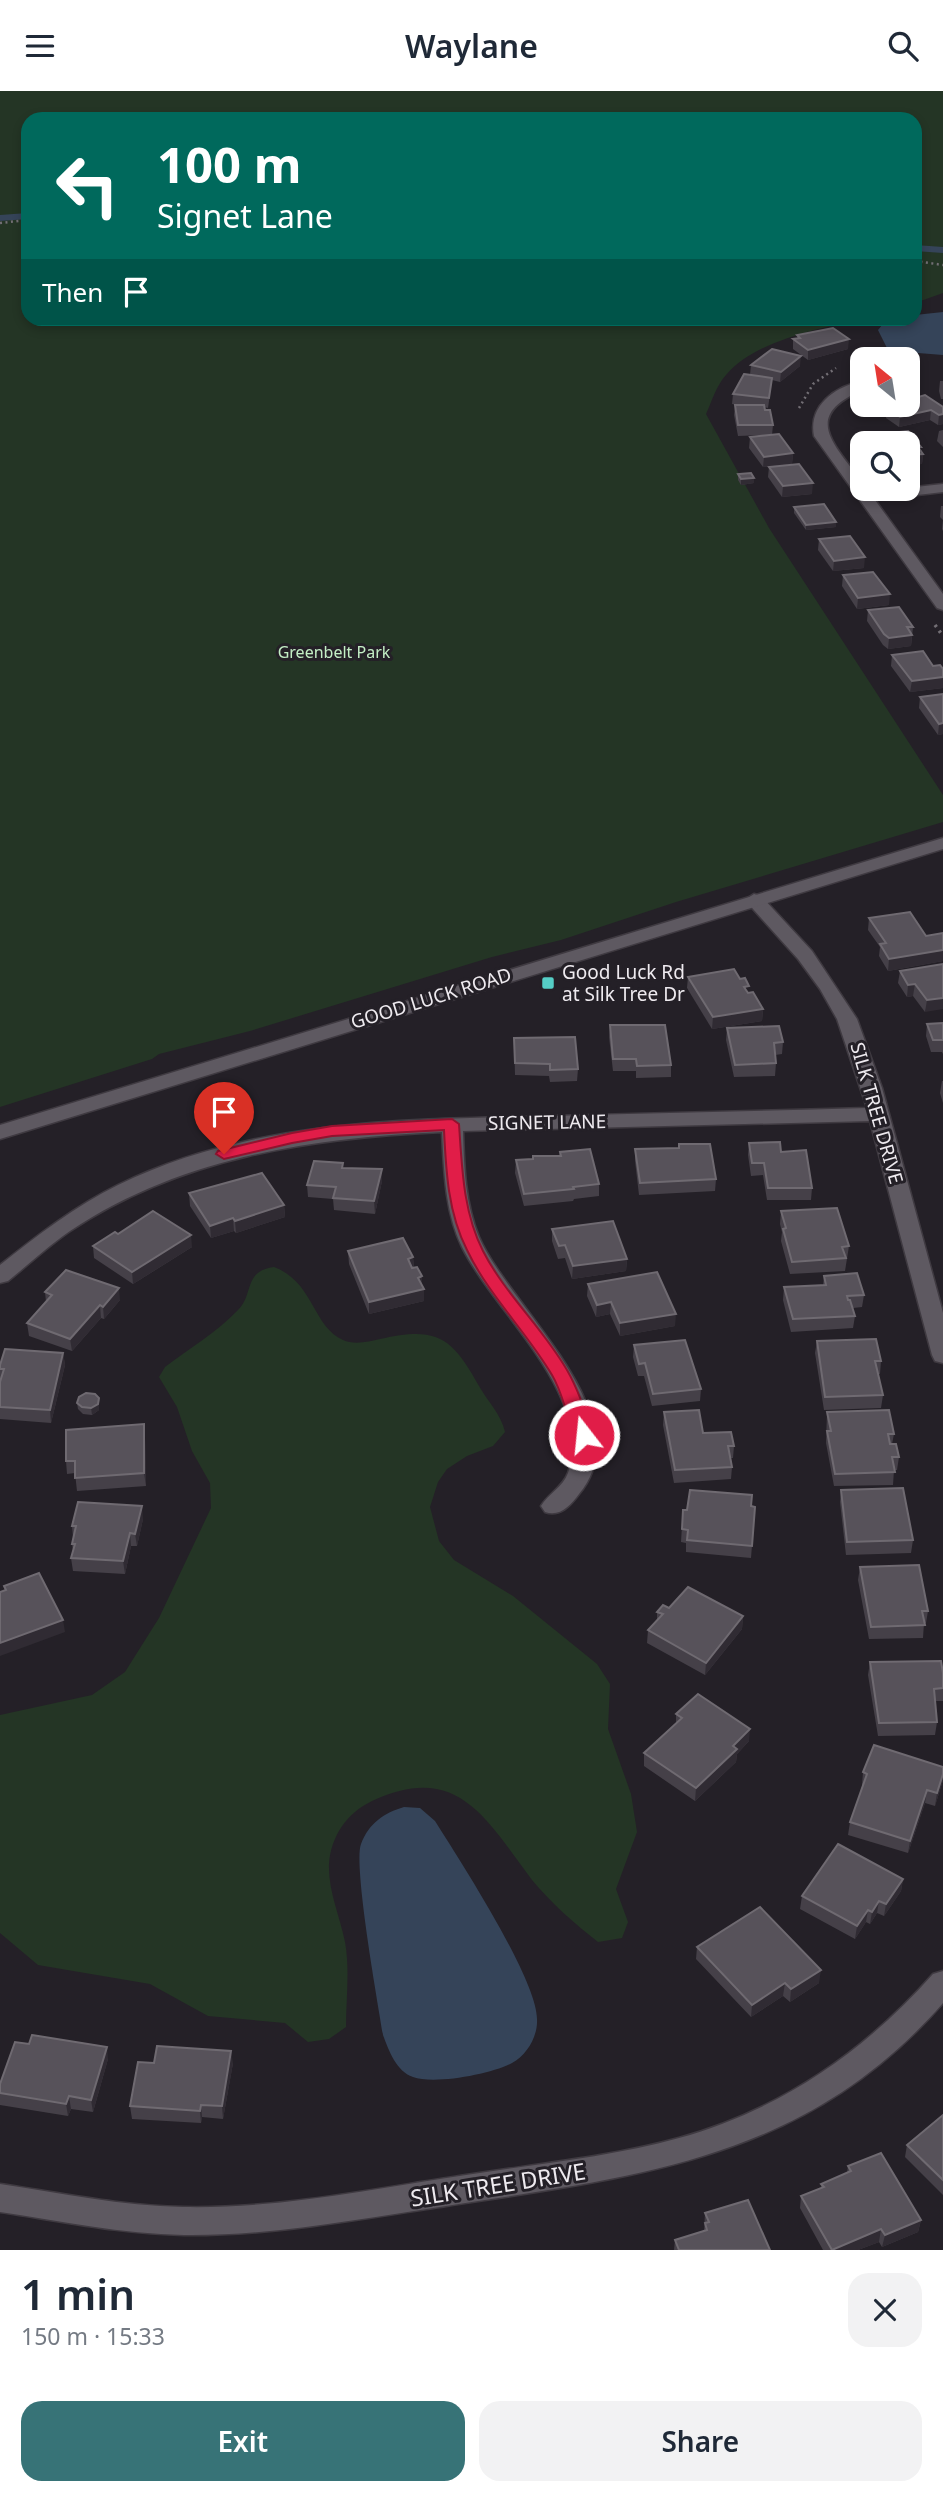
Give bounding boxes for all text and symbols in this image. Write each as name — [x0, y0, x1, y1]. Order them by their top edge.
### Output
text: Waylane — [405, 24, 538, 67]
icon: menu — [21, 27, 59, 65]
icon: search — [884, 27, 922, 65]
text: 100 m — [157, 131, 302, 197]
icon: left — [42, 140, 133, 231]
text: Signet Lane — [157, 194, 333, 237]
icon: arrive — [117, 273, 155, 311]
text: Then — [42, 274, 103, 310]
north arrow — [850, 347, 920, 417]
map controls — [850, 347, 920, 501]
button: search — [850, 431, 920, 501]
park label: Greenbelt Park — [278, 641, 391, 663]
place label: Good Luck Rd at Silk Tree Dr — [562, 959, 685, 1007]
street label: GOOD LUCK ROAD — [347, 961, 515, 1035]
marker: Good Luck Rd at Silk Tree Dr — [540, 975, 556, 991]
street label: SILK TREE DRIVE — [844, 1039, 910, 1187]
pin — [194, 1082, 254, 1154]
icon: arrive — [205, 1093, 243, 1131]
street label: SIGNET LANE — [488, 1108, 606, 1136]
position arrow — [547, 1398, 621, 1472]
street label: SILK TREE DRIVE — [408, 2154, 588, 2214]
text: 1 min — [21, 2265, 135, 2322]
button: close — [848, 2273, 922, 2347]
text: 150 m · 15:33 — [21, 2320, 165, 2352]
button: Exit — [21, 2401, 465, 2481]
button: Share — [479, 2401, 922, 2481]

